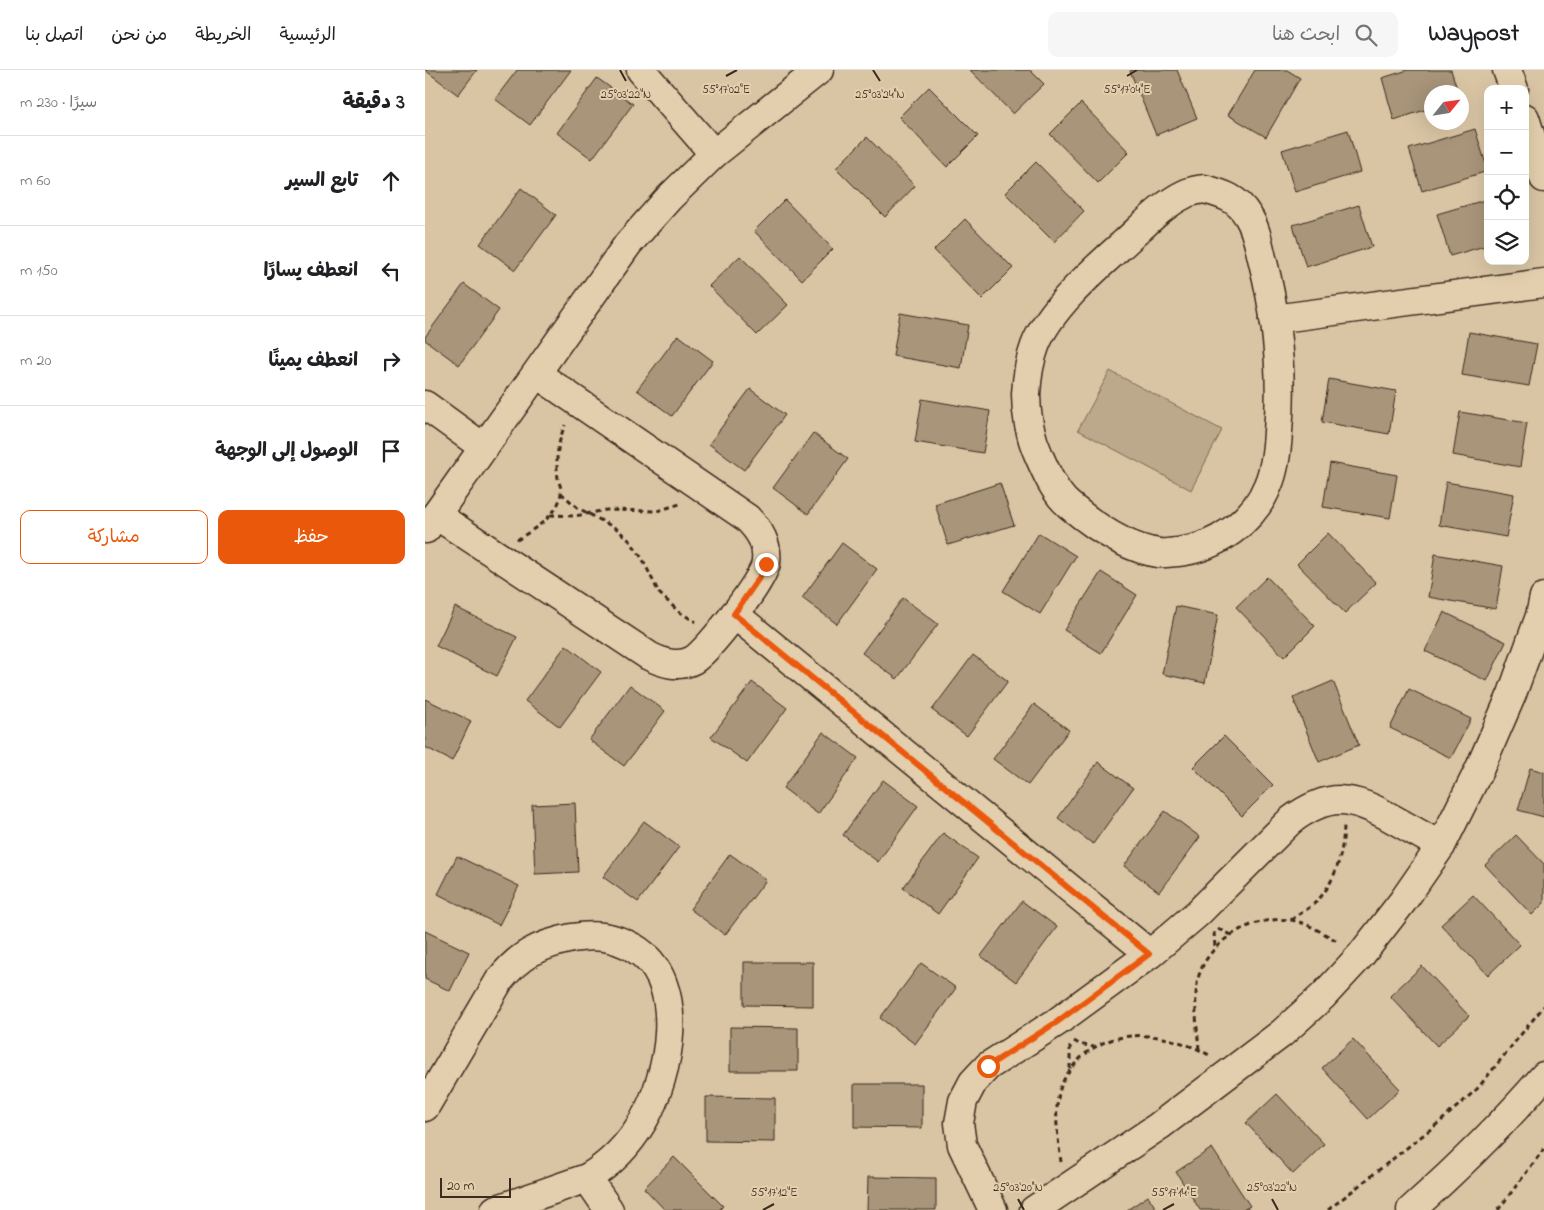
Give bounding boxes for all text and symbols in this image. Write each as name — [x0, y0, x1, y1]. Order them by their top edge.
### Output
search box — [1048, 12, 1398, 57]
text: Waypost — [1428, 17, 1519, 52]
icon: search — [1352, 21, 1380, 49]
text: ابحث هنا — [1272, 22, 1340, 49]
text: اتصل بنا — [25, 23, 83, 49]
text: من نحن — [111, 23, 167, 49]
text: الخريطة — [195, 23, 251, 49]
text: الرئيسية — [279, 23, 336, 49]
text: 55°17'02"E — [702, 81, 750, 99]
text: 55°17'04"E — [1103, 81, 1151, 99]
north arrow — [1424, 85, 1469, 130]
map controls — [1484, 85, 1529, 265]
button: + — [1484, 85, 1529, 130]
text: 25°03'22"N — [601, 86, 651, 104]
text: 25°03'24"N — [855, 86, 905, 104]
text: 3 دقيقة — [343, 88, 405, 118]
text: سيرًا · 230 m — [20, 91, 97, 115]
button: − — [1484, 130, 1529, 175]
icon: ahead — [377, 167, 405, 195]
text: تابع السير — [286, 168, 358, 195]
text: 60 m — [20, 169, 50, 193]
button: locate — [1484, 175, 1529, 220]
button: layers — [1484, 220, 1529, 265]
icon: left — [377, 257, 405, 285]
text: انعطف يسارًا — [263, 258, 358, 285]
text: 150 m — [20, 259, 58, 283]
icon: right — [377, 347, 405, 375]
text: انعطف يمينًا — [268, 348, 358, 375]
text: 20 m — [20, 349, 51, 373]
icon: arrive — [377, 437, 405, 465]
text: الوصول إلى الوجهة — [215, 438, 358, 465]
button: مشاركة — [20, 510, 208, 564]
button: حفظ — [218, 510, 405, 564]
route end — [755, 553, 778, 576]
route start — [977, 1055, 1000, 1078]
scale bar — [440, 1175, 511, 1198]
text: 20 m — [447, 1176, 474, 1197]
text: 25°03'20"N — [993, 1179, 1043, 1197]
text: 25°03'22"N — [1247, 1179, 1297, 1197]
text: 55°17'12"E — [751, 1184, 797, 1202]
text: 55°17'14"E — [1151, 1184, 1197, 1202]

